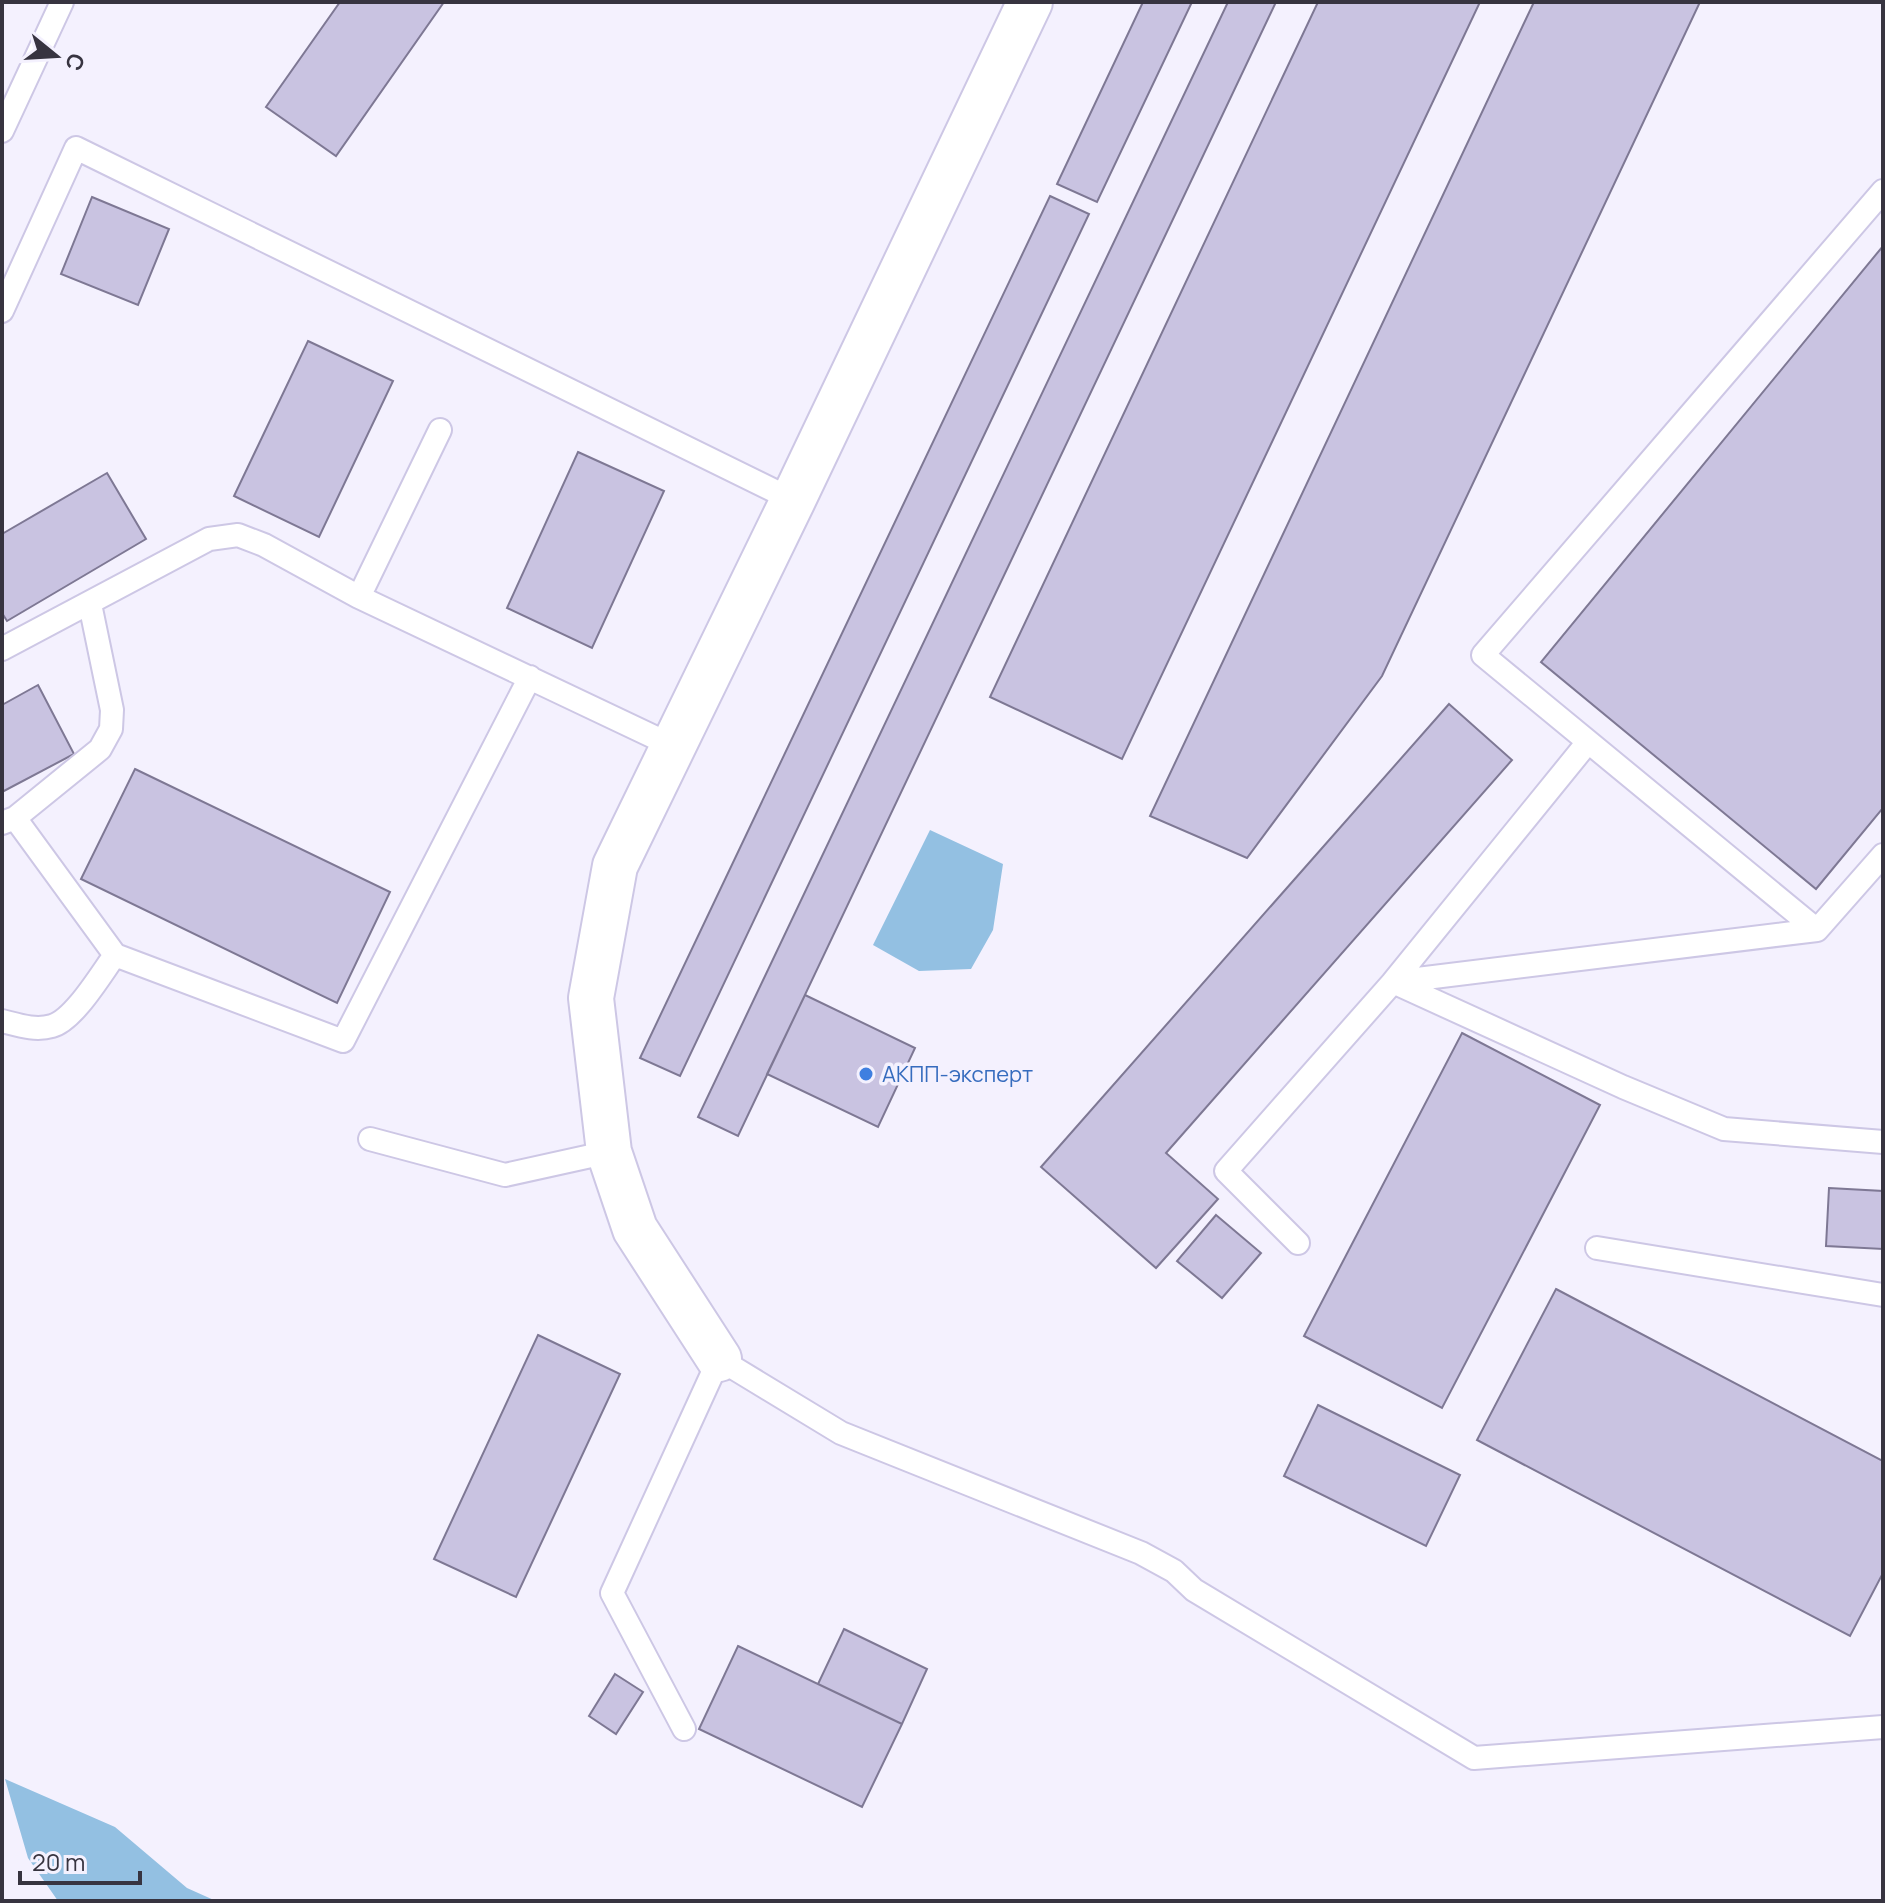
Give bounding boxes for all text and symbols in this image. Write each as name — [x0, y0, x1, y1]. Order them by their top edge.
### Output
north arrow — [16, 16, 96, 96]
text: С — [58, 50, 92, 75]
place label: АКПП-эксперт — [882, 1059, 1033, 1089]
marker: АКПП-эксперт — [857, 1065, 875, 1083]
scale bar — [20, 1835, 140, 1885]
text: 20 m — [32, 1845, 85, 1878]

